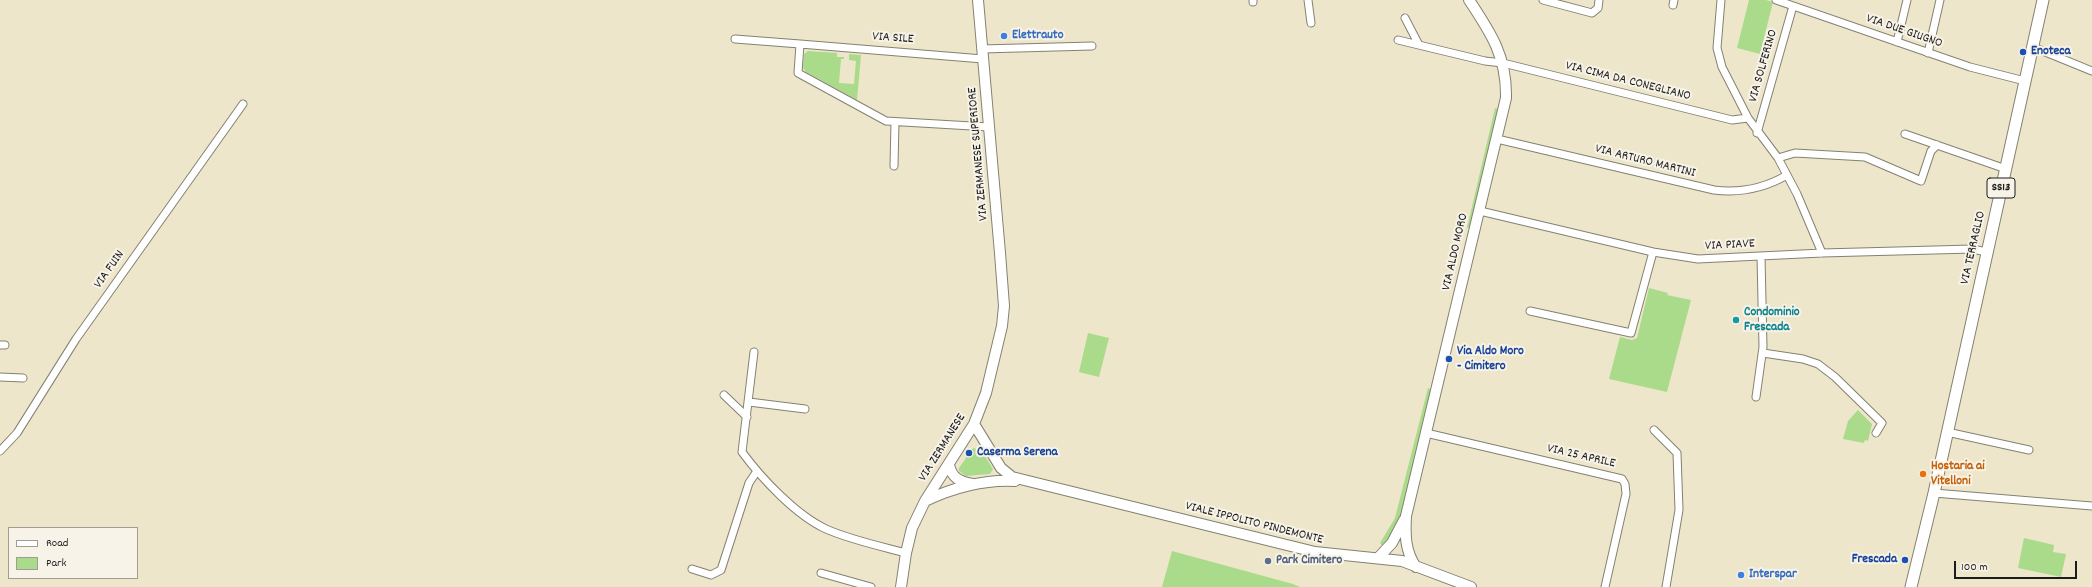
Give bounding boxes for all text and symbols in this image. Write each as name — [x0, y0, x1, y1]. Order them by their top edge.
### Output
street label: VIA DUE GIUGNO — [1864, 12, 1944, 52]
place label: Elettrauto — [1012, 28, 1063, 44]
street label: VIA SOLFERINO — [1746, 28, 1782, 104]
street label: VIA SILE — [872, 30, 914, 48]
marker: Elettrauto — [999, 31, 1009, 41]
place label: Enoteca — [2031, 44, 2071, 60]
marker: Enoteca — [2018, 47, 2028, 57]
street label: VIA CIMA DA CONEGLIANO — [1564, 59, 1692, 105]
street label: VIA ZERMANESE SUPERIORE — [965, 87, 993, 221]
street label: VIA ARTURO MARTINI — [1593, 142, 1697, 182]
road number: SS13 — [1987, 178, 2015, 198]
street label: VIA TERRAGLIO — [1958, 210, 1990, 286]
street label: VIA ALDO MORO — [1440, 212, 1472, 292]
street label: VIA PIAVE — [1705, 237, 1755, 255]
street label: VIA FUIN — [91, 248, 129, 292]
place label: Condominio Frescada — [1744, 305, 1800, 336]
marker: Condominio Frescada — [1731, 315, 1741, 325]
place label: Via Aldo Moro - Cimitero — [1457, 344, 1524, 375]
marker: Via Aldo Moro - Cimitero — [1444, 354, 1454, 364]
street label: VIA ZERMANESE — [916, 411, 970, 485]
street label: VIA 25 APRILE — [1545, 442, 1617, 472]
place label: Caserma Serena — [977, 445, 1058, 461]
marker: Caserma Serena — [964, 448, 974, 458]
place label: Hostaria ai Vitelloni — [1931, 459, 1985, 490]
marker: Hostaria ai Vitelloni — [1918, 469, 1928, 479]
street label: VIALE IPPOLITO PINDEMONTE — [1184, 499, 1324, 549]
legend — [8, 527, 138, 579]
text: Road — [46, 535, 68, 552]
place label: Frescada — [1852, 552, 1897, 568]
place label: Park Cimitero — [1276, 553, 1342, 569]
scale bar — [1956, 553, 2079, 579]
text: Park — [46, 555, 66, 572]
marker: Frescada — [1900, 555, 1910, 565]
marker: Park Cimitero — [1263, 556, 1273, 566]
text: 100 m — [1961, 559, 1988, 576]
place label: Interspar — [1749, 567, 1797, 583]
marker: Interspar — [1736, 570, 1746, 580]

